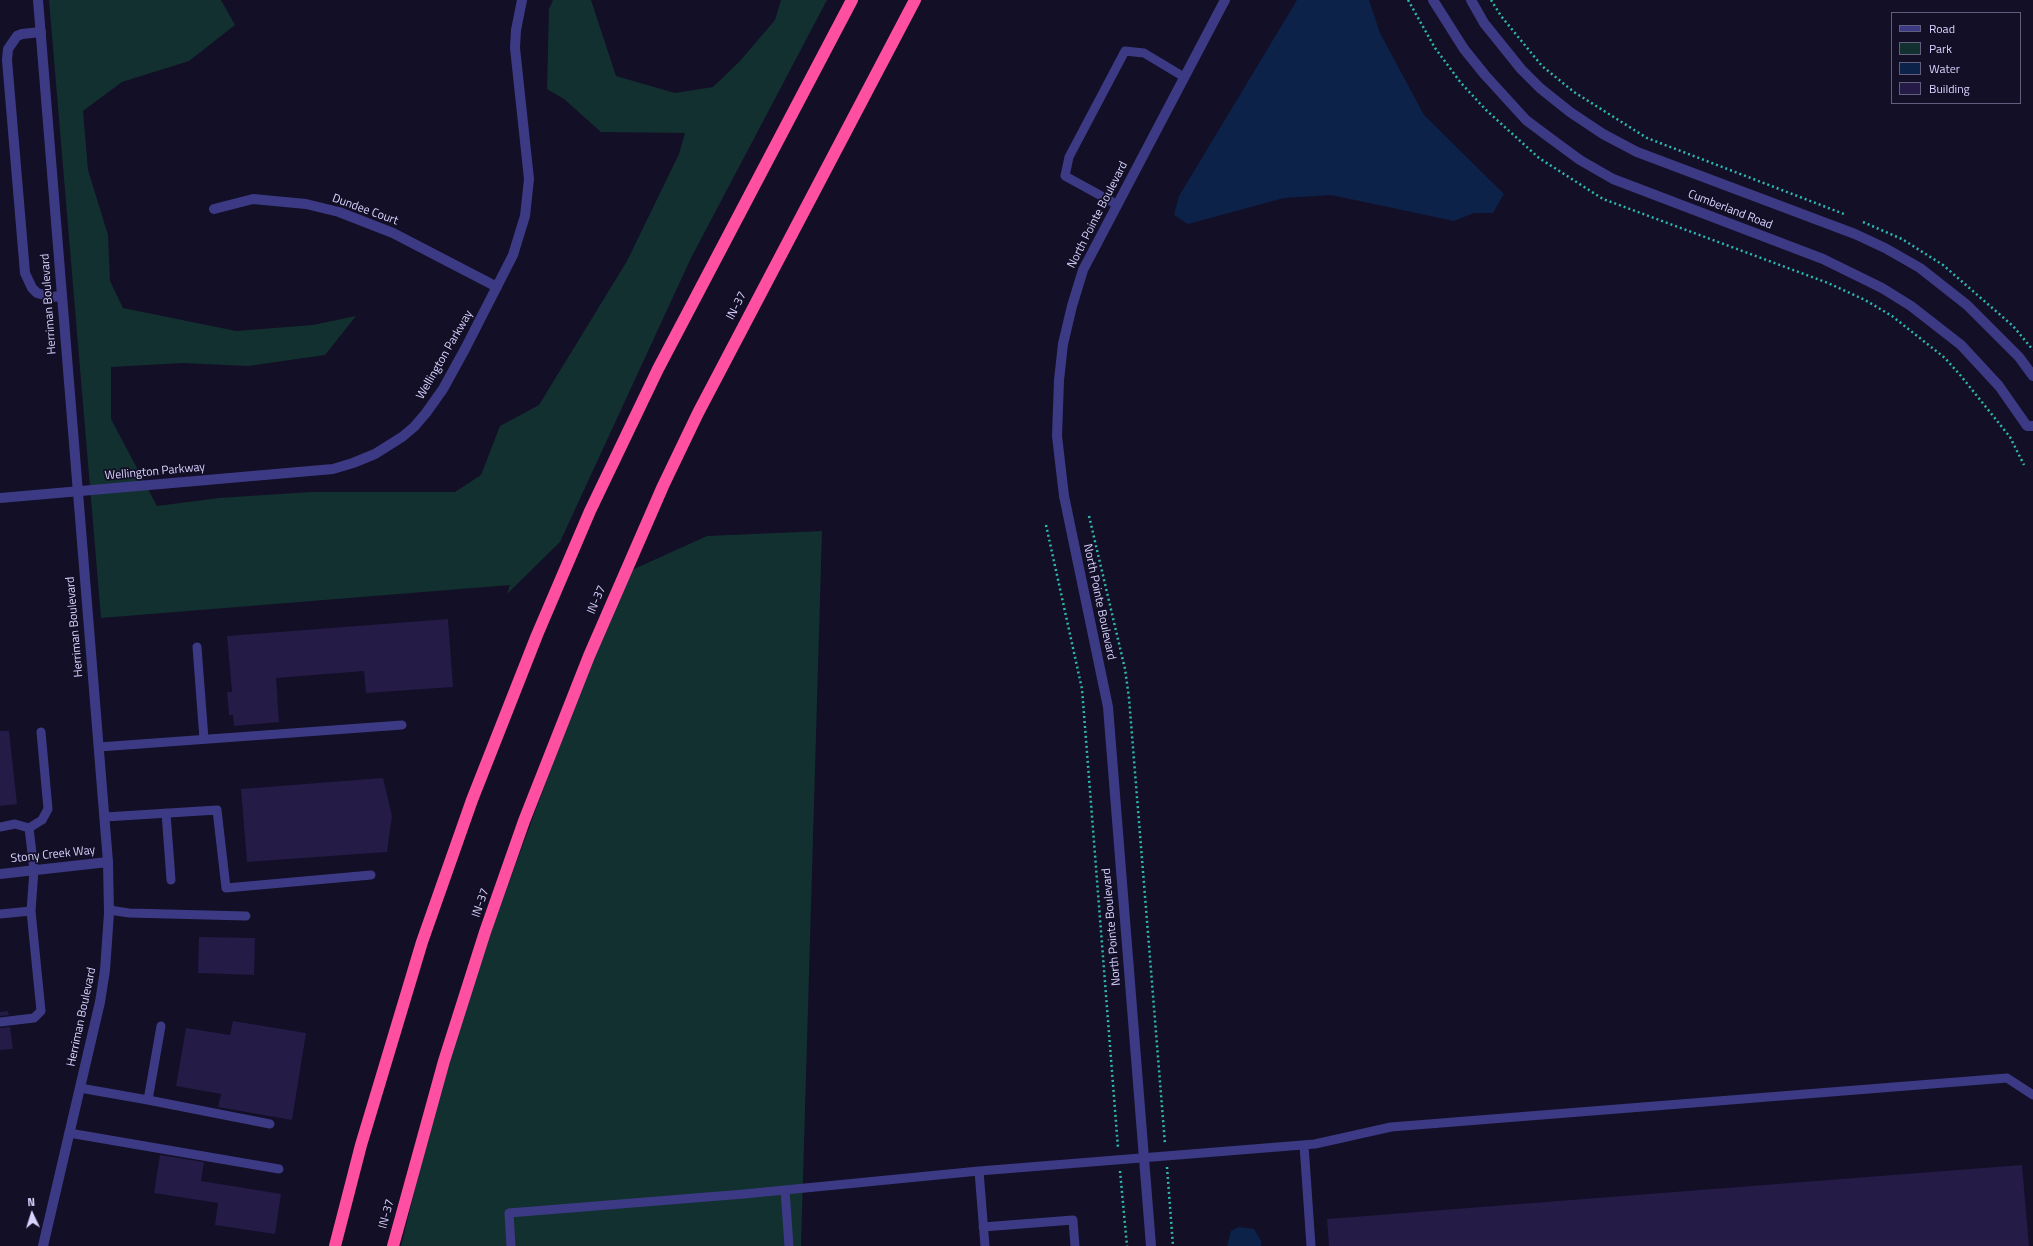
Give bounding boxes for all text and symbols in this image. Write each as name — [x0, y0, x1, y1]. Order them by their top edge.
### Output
legend — [1891, 12, 2021, 104]
text: Road — [1929, 19, 1955, 38]
text: Park — [1929, 39, 1952, 58]
text: Water — [1929, 59, 1960, 78]
text: Building — [1929, 79, 1970, 98]
street label: North Pointe Boulevard — [1065, 159, 1131, 271]
street label: Cumberland Road — [1686, 187, 1774, 233]
street label: Dundee Court — [330, 191, 400, 229]
street label: Herriman Boulevard — [38, 253, 60, 355]
street label: IN-37 — [724, 289, 750, 323]
street label: Wellington Parkway — [414, 308, 476, 402]
street label: Wellington Parkway — [104, 460, 206, 484]
street label: North Pointe Boulevard — [1080, 543, 1118, 661]
street label: Herriman Boulevard — [63, 576, 87, 678]
street label: IN-37 — [585, 583, 609, 617]
street label: Stony Creek Way — [10, 843, 96, 867]
street label: North Pointe Boulevard — [1100, 868, 1124, 986]
street label: IN-37 — [469, 887, 493, 919]
street label: Herriman Boulevard — [64, 966, 100, 1068]
north arrow — [12, 1194, 52, 1234]
text: N — [27, 1194, 36, 1210]
street label: IN-37 — [376, 1198, 398, 1230]

